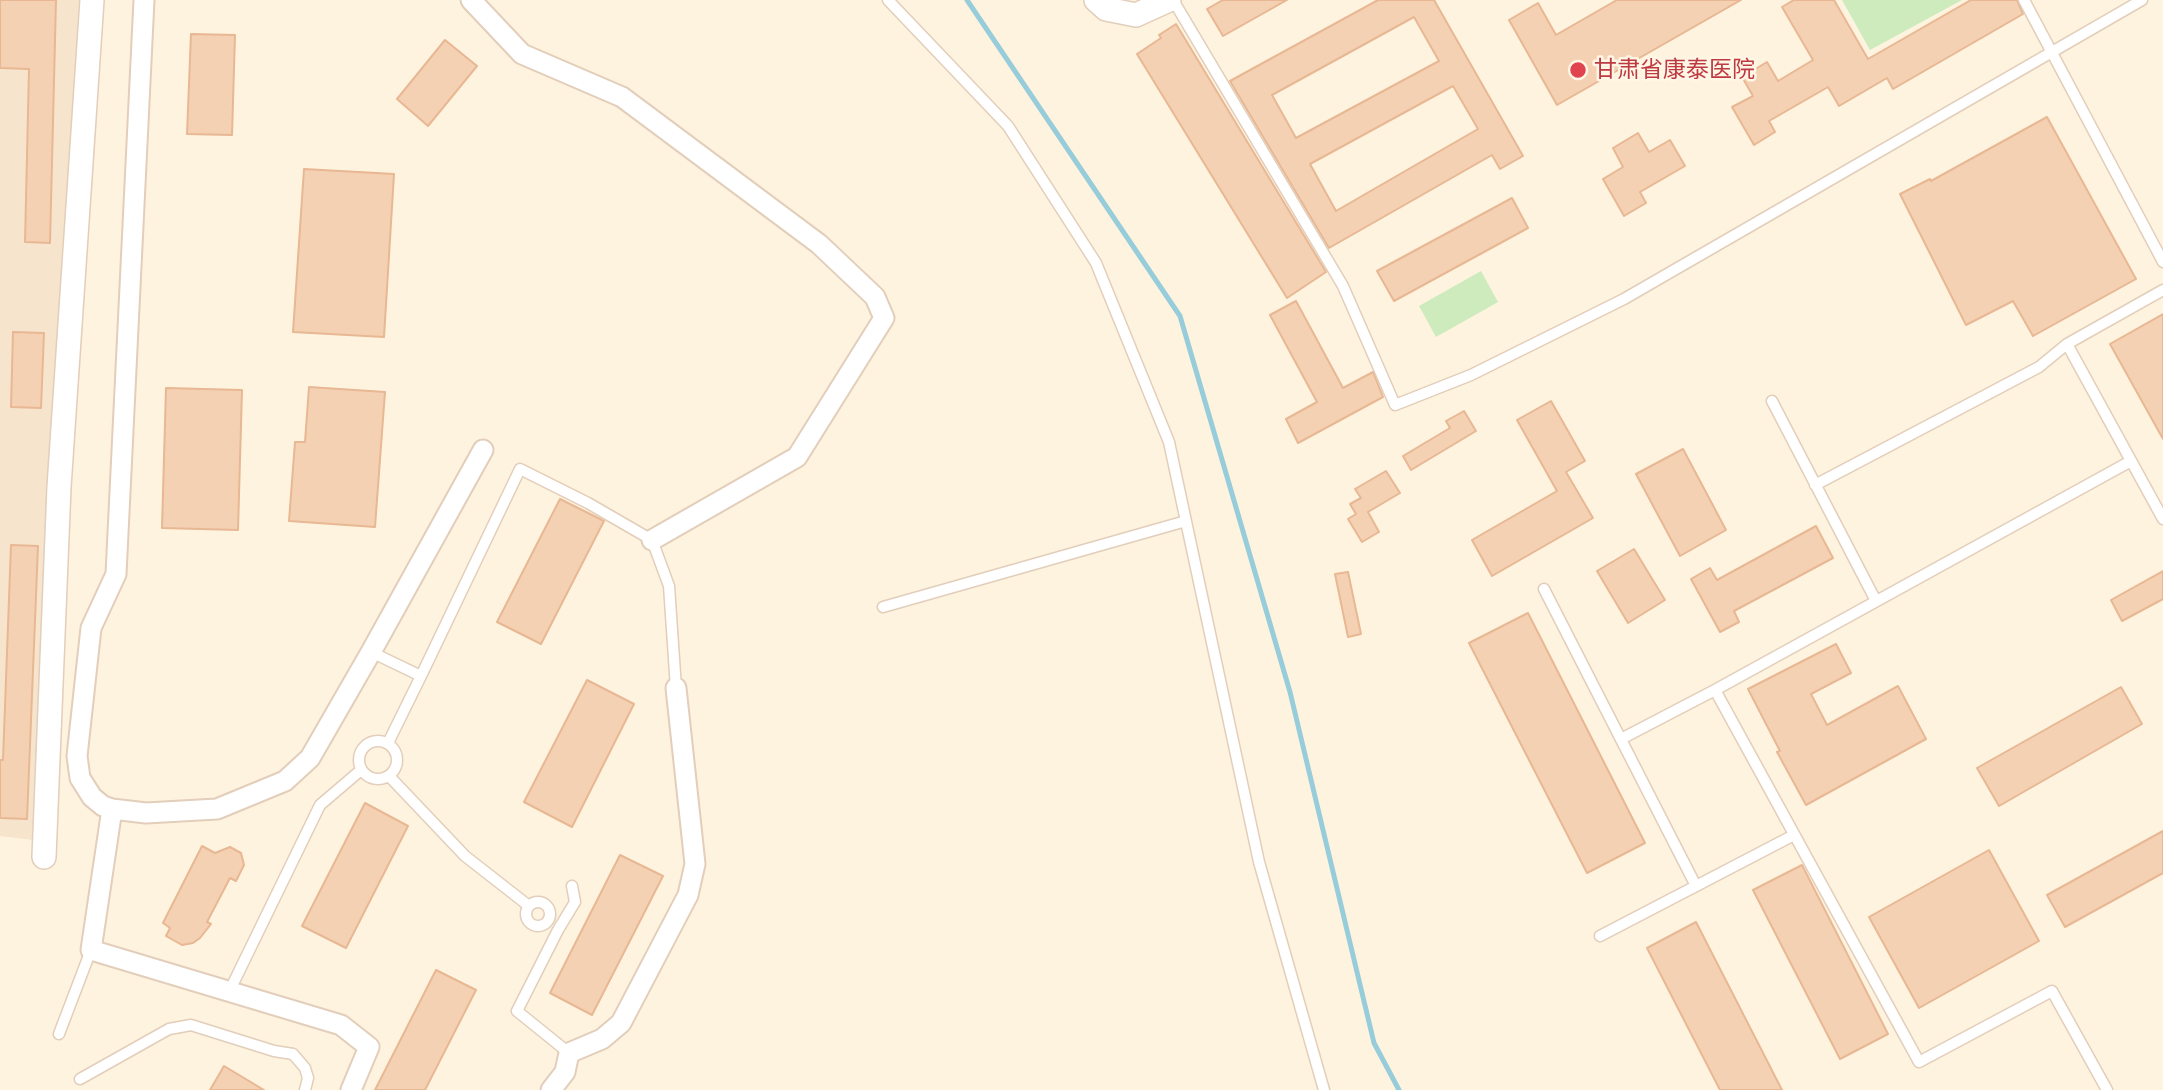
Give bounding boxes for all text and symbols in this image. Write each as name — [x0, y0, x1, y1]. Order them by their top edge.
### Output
place label: 甘肃省康泰医院 — [1594, 56, 1755, 84]
marker: 甘肃省康泰医院 — [1568, 60, 1588, 80]

